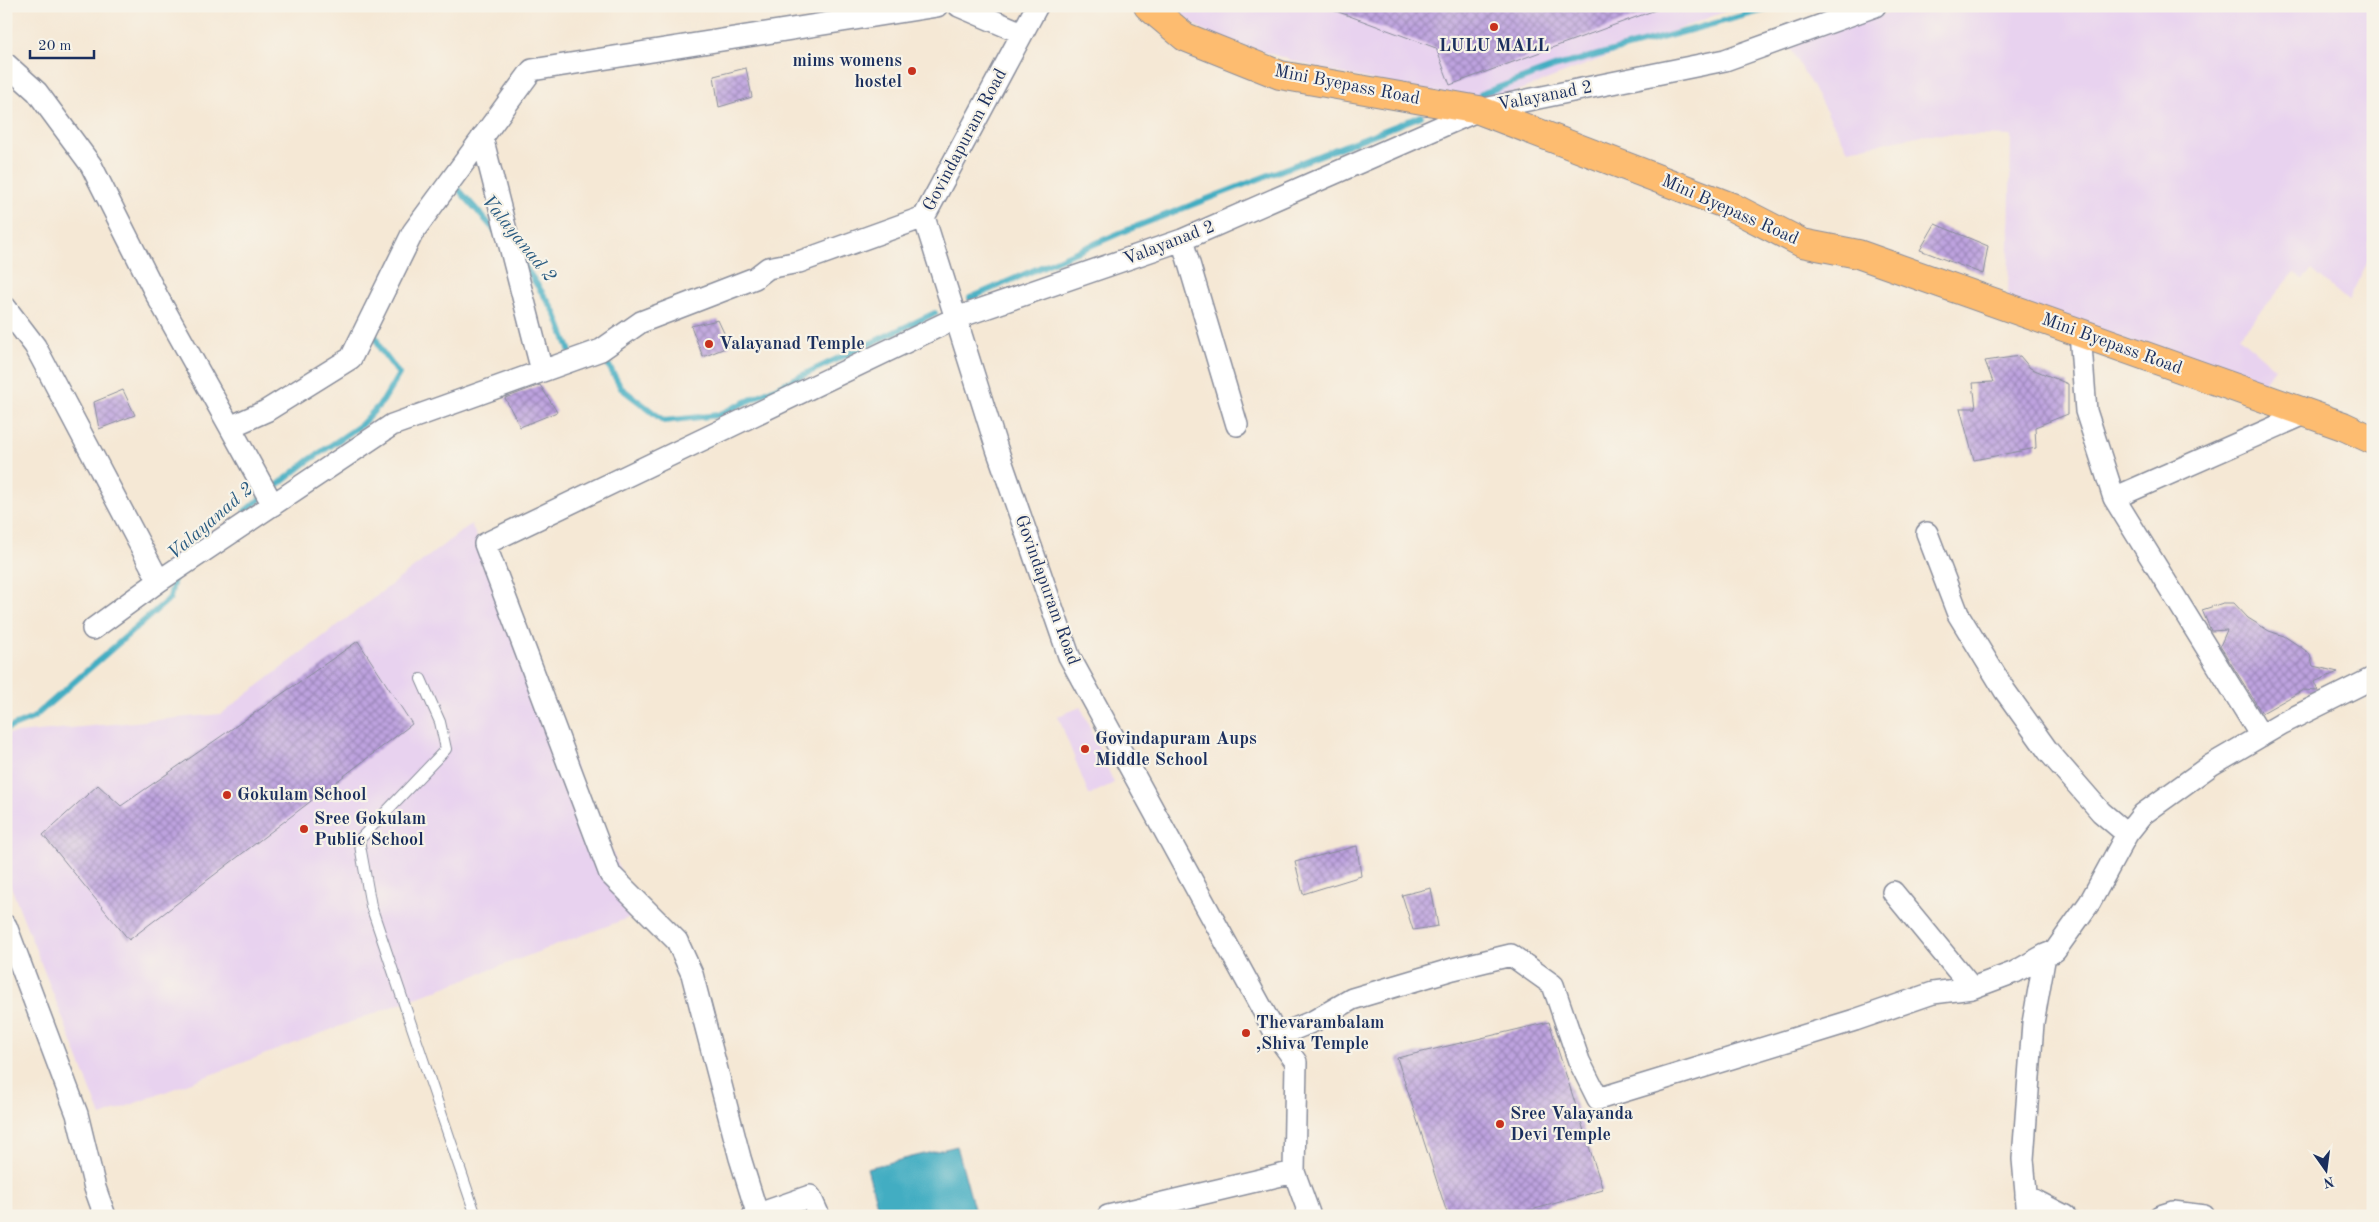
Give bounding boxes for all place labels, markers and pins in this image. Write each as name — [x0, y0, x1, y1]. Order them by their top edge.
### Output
marker: LULU MALL — [1488, 21, 1500, 33]
place label: LULU MALL — [1439, 37, 1549, 55]
place label: mims womens hostel — [792, 52, 902, 91]
marker: mims womens hostel — [906, 65, 918, 77]
place label: Valayanad Temple — [719, 335, 865, 353]
marker: Valayanad Temple — [703, 338, 715, 350]
place label: Govindapuram Aups Middle School — [1095, 730, 1257, 769]
marker: Govindapuram Aups Middle School — [1079, 743, 1091, 755]
place label: Gokulam School — [237, 786, 367, 804]
marker: Gokulam School — [221, 789, 233, 801]
place label: Sree Gokulam Public School — [314, 810, 426, 849]
marker: Sree Gokulam Public School — [298, 823, 310, 835]
place label: Thevarambalam ,Shiva Temple — [1256, 1014, 1384, 1053]
marker: Thevarambalam ,Shiva Temple — [1240, 1027, 1252, 1039]
place label: Sree Valayanda Devi Temple — [1510, 1105, 1633, 1144]
marker: Sree Valayanda Devi Temple — [1494, 1118, 1506, 1130]

